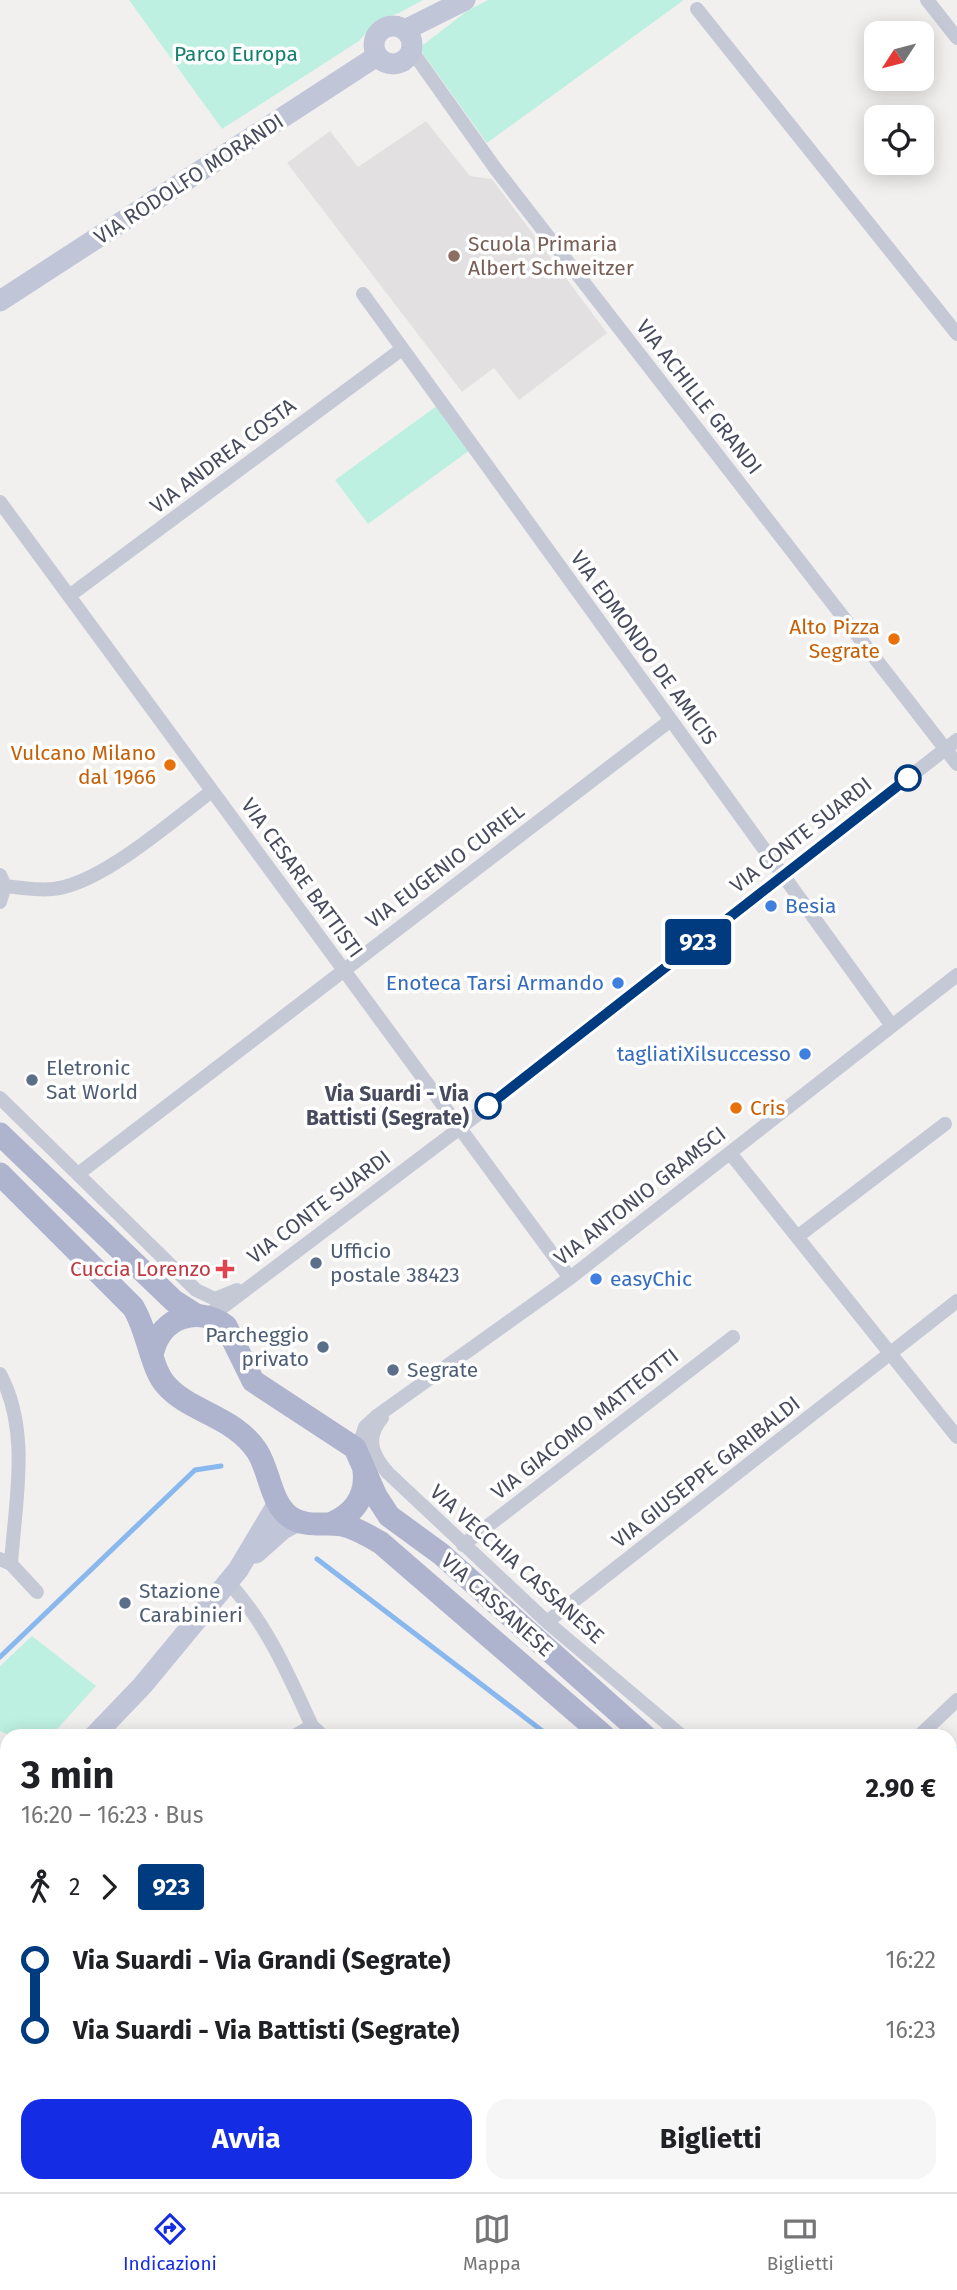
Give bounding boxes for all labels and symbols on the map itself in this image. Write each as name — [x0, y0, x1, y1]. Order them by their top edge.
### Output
north arrow — [864, 21, 934, 91]
park label: Parco Europa — [174, 41, 298, 67]
street label: VIA RODOLFO MORANDI — [89, 108, 289, 250]
place label: Scuola Primaria Albert Schweitzer — [468, 231, 634, 281]
marker: Scuola Primaria Albert Schweitzer — [446, 248, 462, 264]
street label: VIA ACHILLE GRANDI — [630, 314, 768, 480]
street label: VIA ANDREA COSTA — [145, 393, 301, 519]
street label: VIA EDMONDO DE AMICIS — [565, 546, 723, 750]
place label: Alto Pizza Segrate — [789, 614, 880, 664]
marker: Alto Pizza Segrate — [886, 631, 902, 647]
place label: Vulcano Milano dal 1966 — [11, 740, 156, 790]
marker: Vulcano Milano dal 1966 — [162, 757, 178, 773]
unlabelled marker — [895, 765, 921, 791]
street label: VIA CONTE SUARDI — [725, 772, 877, 898]
street label: VIA CESARE BATTISTI — [235, 793, 369, 963]
street label: VIA EUGENIO CURIEL — [361, 798, 530, 934]
place label: Besia — [785, 893, 836, 919]
marker: Besia — [763, 898, 779, 914]
line badge: 923 — [658, 919, 738, 965]
place label: Enoteca Tarsi Armando — [386, 970, 604, 996]
marker: Enoteca Tarsi Armando — [610, 975, 626, 991]
place label: tagliatiXilsuccesso — [617, 1041, 791, 1067]
marker: tagliatiXilsuccesso — [797, 1046, 813, 1062]
place label: Eletronic Sat World — [46, 1055, 138, 1105]
marker: Eletronic Sat World — [24, 1072, 40, 1088]
place label: Via Suardi - Via Battisti (Segrate) — [306, 1081, 469, 1131]
marker: Via Suardi - Via Battisti (Segrate) — [475, 1093, 501, 1119]
place label: Cris — [750, 1095, 785, 1121]
marker: Cris — [728, 1100, 744, 1116]
street label: VIA ANTONIO GRAMSCI — [549, 1121, 731, 1271]
street label: VIA CONTE SUARDI — [242, 1145, 396, 1269]
place label: Ufficio postale 38423 — [330, 1238, 460, 1288]
marker: Ufficio postale 38423 — [308, 1255, 324, 1271]
place label: Cuccia Lorenzo — [70, 1256, 211, 1282]
marker: Cuccia Lorenzo — [217, 1261, 233, 1277]
place label: easyChic — [610, 1266, 692, 1292]
marker: easyChic — [588, 1271, 604, 1287]
place label: Parcheggio privato — [205, 1322, 309, 1372]
marker: Parcheggio privato — [315, 1339, 331, 1355]
street label: VIA GIACOMO MATTEOTTI — [486, 1343, 684, 1505]
place label: Segrate — [407, 1357, 478, 1383]
marker: Segrate — [385, 1362, 401, 1378]
street label: VIA GIUSEPPE GARIBALDI — [607, 1390, 805, 1554]
street label: VIA VECCHIA CASSANESE — [424, 1479, 610, 1649]
street label: VIA CASSANESE — [436, 1548, 558, 1662]
place label: Stazione Carabinieri — [139, 1578, 243, 1628]
marker: Stazione Carabinieri — [117, 1595, 133, 1611]

